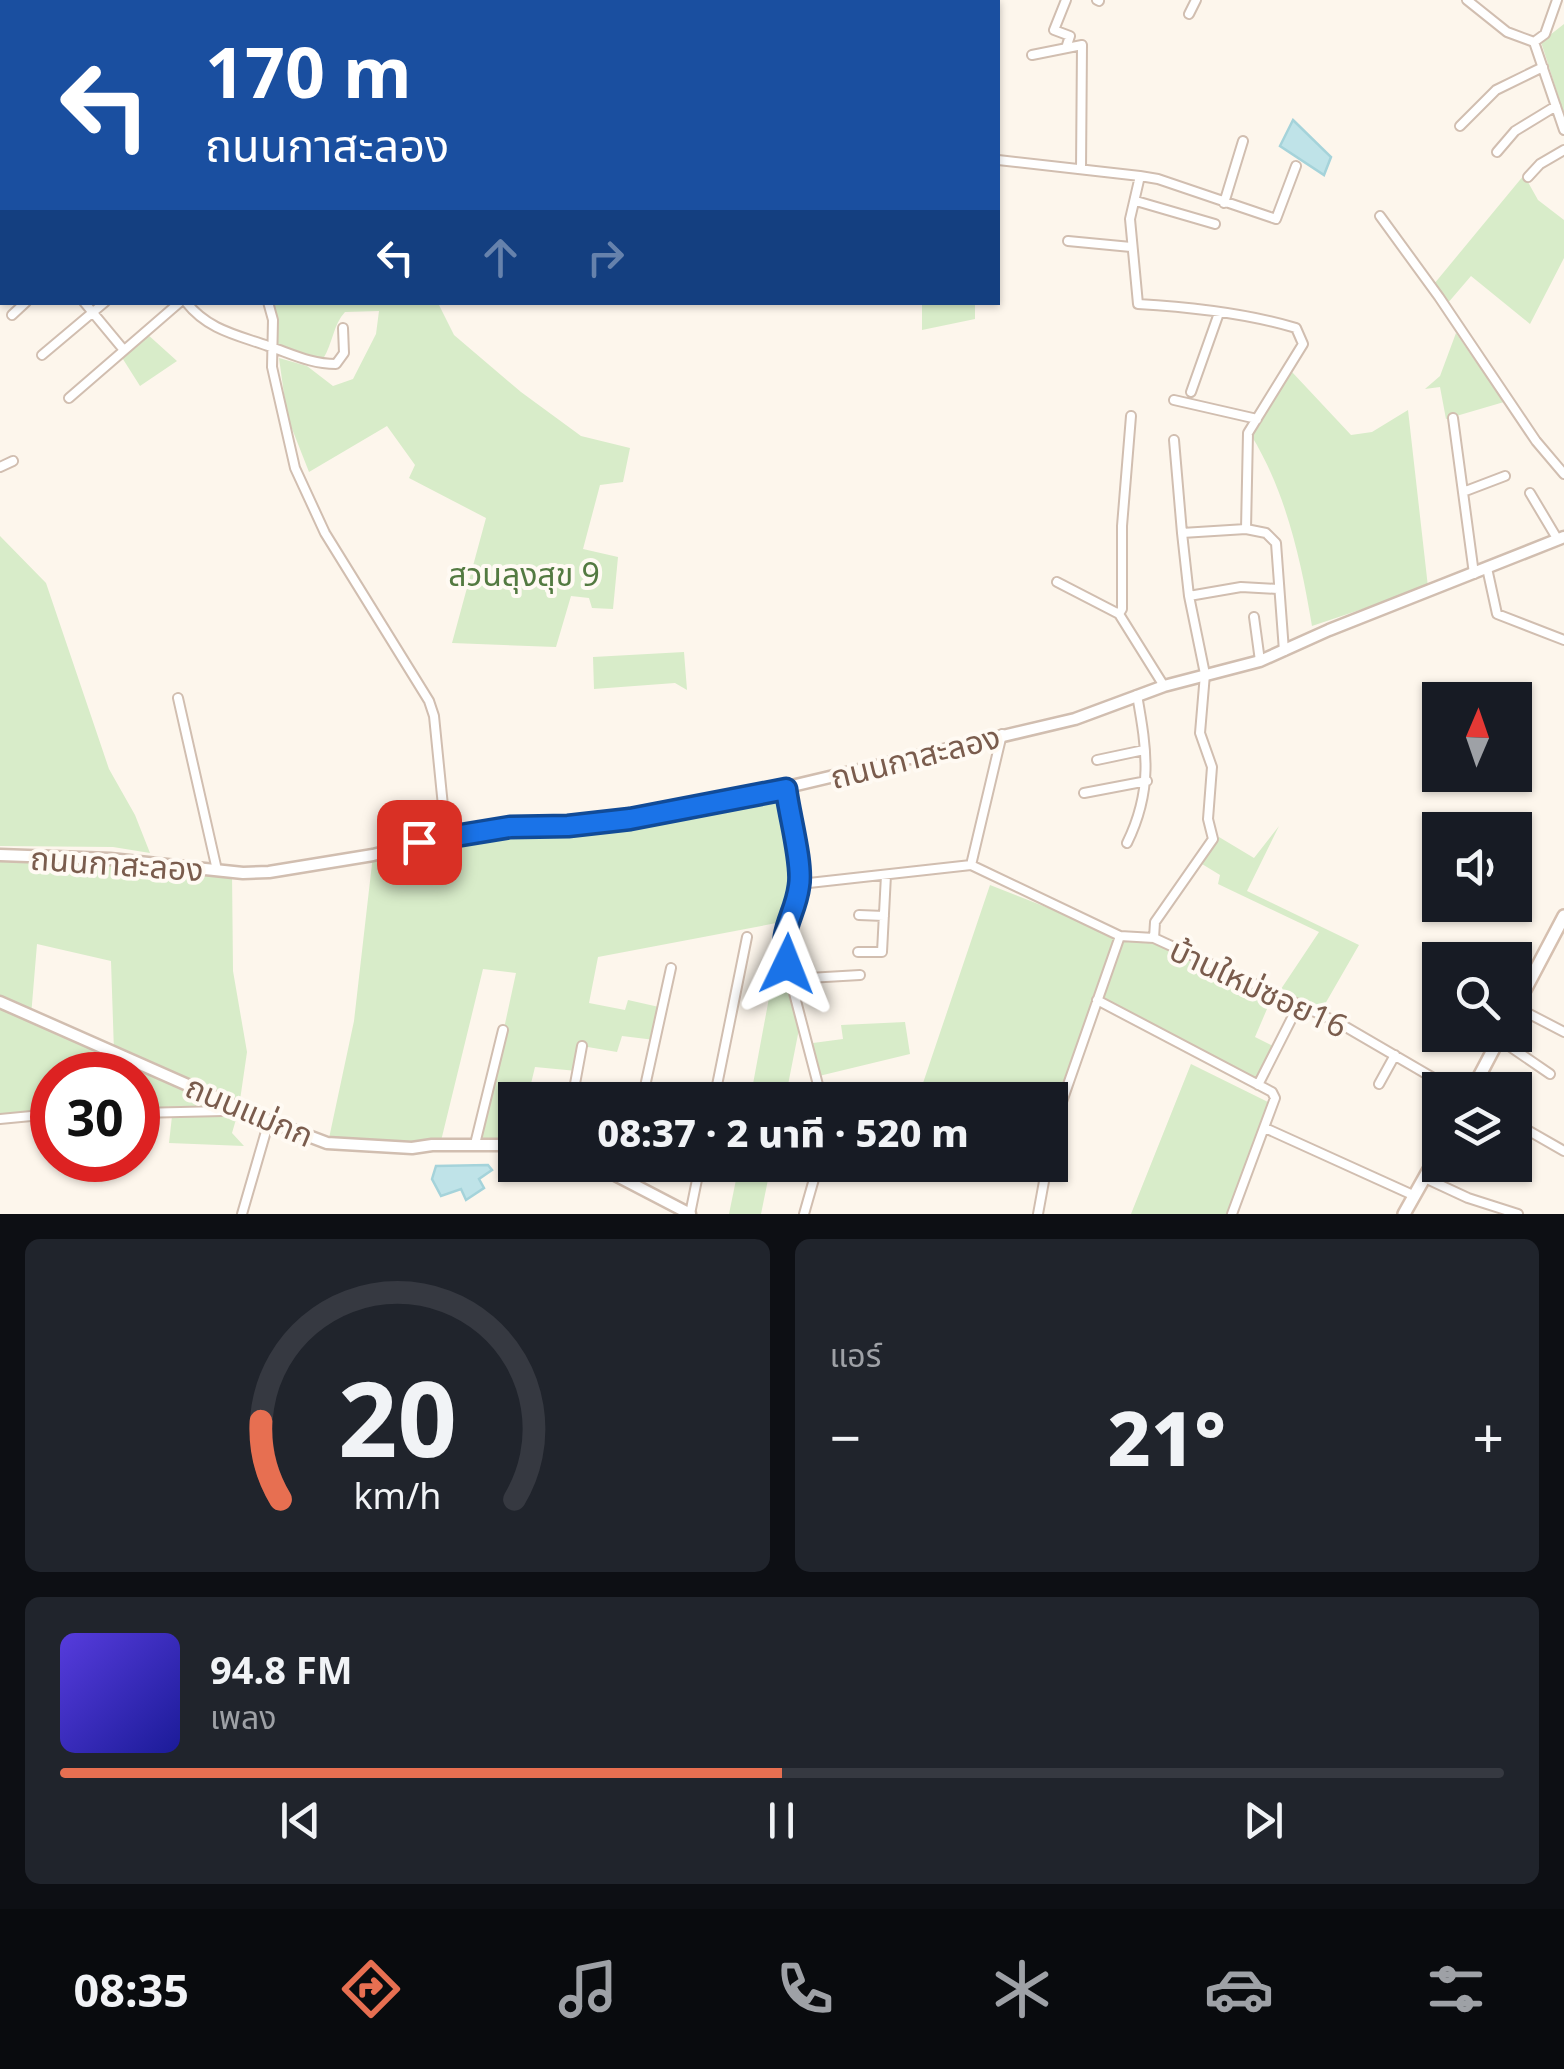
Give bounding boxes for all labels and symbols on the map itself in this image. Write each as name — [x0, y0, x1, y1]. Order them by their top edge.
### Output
park label: สวนลุงสุข 9 — [448, 552, 600, 595]
north arrow — [1422, 682, 1532, 792]
street label: ถนนกาสะลอง — [826, 714, 1004, 798]
pin — [377, 800, 462, 885]
street label: ถนนกาสะลอง — [29, 835, 205, 891]
position arrow — [735, 912, 839, 1016]
street label: บ้านใหม่ซอย16 — [1163, 927, 1355, 1047]
speed limit sign: 30 — [30, 1052, 160, 1182]
street label: ถนนแม่กก — [180, 1064, 320, 1156]

